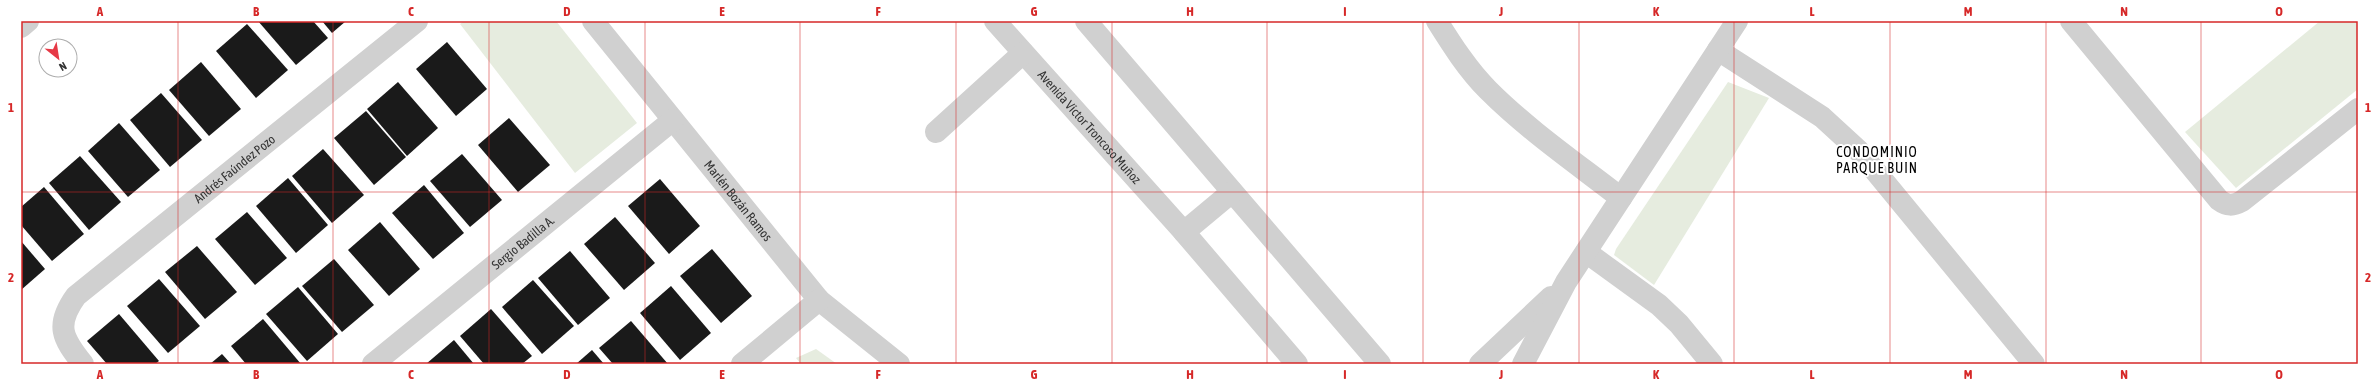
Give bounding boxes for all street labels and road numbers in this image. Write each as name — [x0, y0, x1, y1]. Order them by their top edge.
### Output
street label: Avenida Víctor Troncoso Muñoz — [1035, 67, 1145, 187]
street label: Andrés Faúndez Pozo — [191, 131, 278, 206]
street label: Marlén Bozán Ramos — [701, 157, 776, 244]
street label: Sergio Badilla A. — [488, 212, 557, 272]

